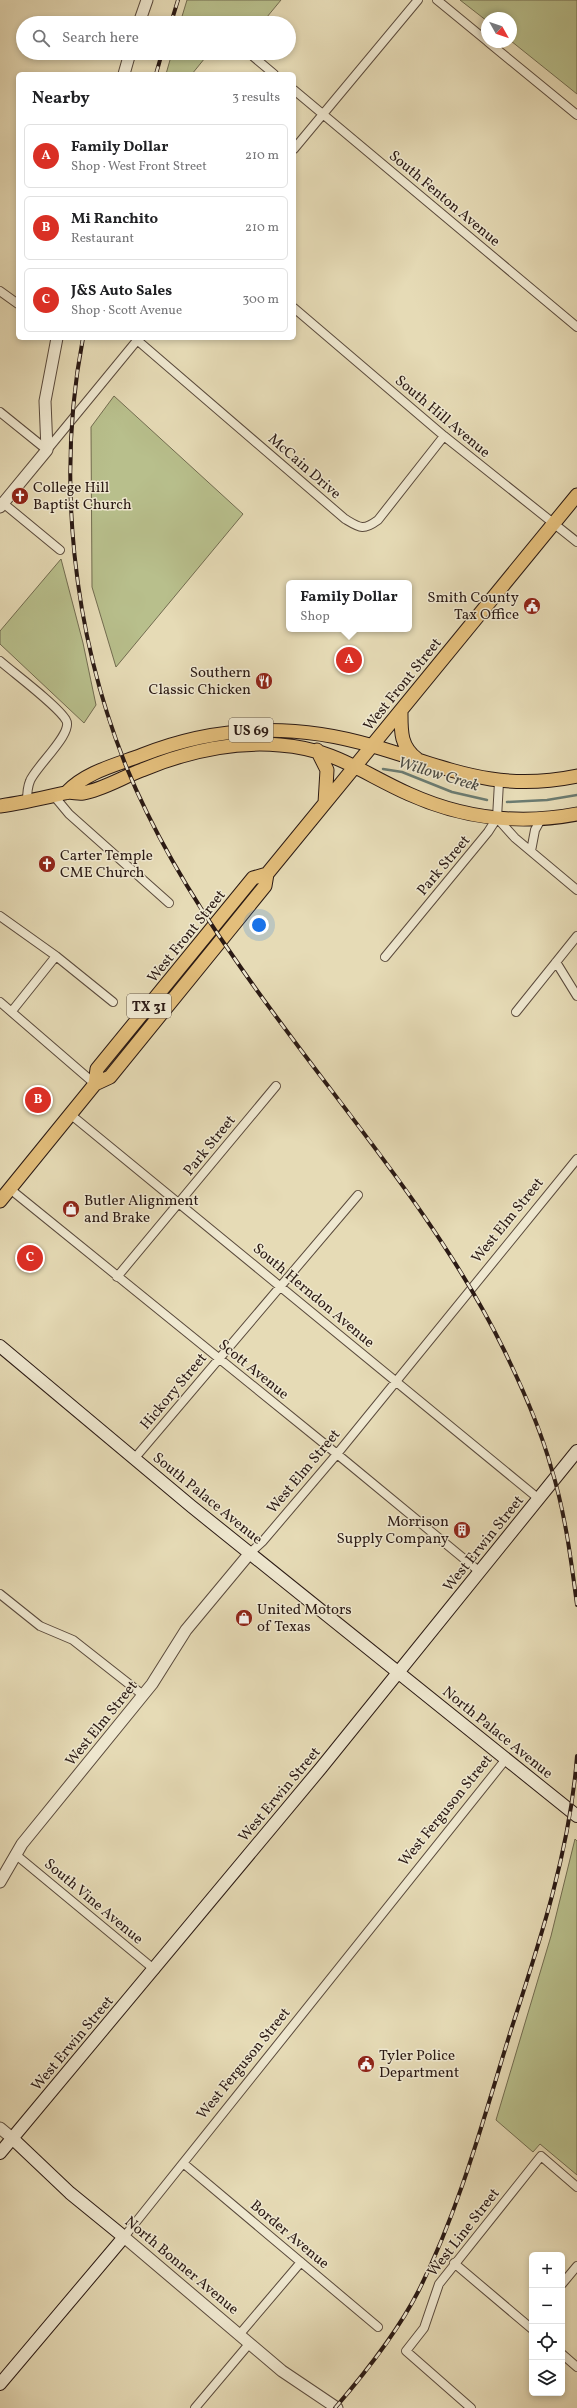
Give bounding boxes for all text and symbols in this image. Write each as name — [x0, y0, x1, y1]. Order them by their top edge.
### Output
north arrow — [481, 12, 517, 48]
search box — [16, 16, 296, 60]
icon: search — [30, 27, 52, 49]
text: Search here — [62, 28, 139, 49]
text: Nearby — [32, 87, 90, 110]
text: 3 results — [232, 89, 280, 107]
text: Family Dollar — [71, 137, 168, 158]
street label: South Fenton Avenue — [384, 146, 504, 252]
text: A — [41, 147, 51, 165]
text: 210 m — [245, 147, 279, 165]
text: Shop · West Front Street — [71, 158, 207, 176]
text: Mi Ranchito — [71, 209, 158, 230]
text: B — [42, 219, 50, 237]
text: 210 m — [245, 219, 279, 237]
text: Restaurant — [71, 230, 134, 248]
text: J&S Auto Sales — [71, 281, 172, 302]
text: C — [42, 291, 50, 309]
text: 300 m — [243, 291, 279, 309]
text: Shop · Scott Avenue — [71, 302, 182, 320]
street label: South Hill Avenue — [390, 371, 494, 463]
street label: McCain Drive — [263, 429, 345, 505]
place label: College Hill Baptist Church — [33, 478, 132, 516]
church icon: College Hill Baptist Church — [10, 486, 30, 506]
popup — [286, 580, 412, 632]
text: Family Dollar — [300, 587, 398, 608]
place label: Smith County Tax Office — [427, 588, 519, 626]
public building icon: Smith County Tax Office — [522, 596, 542, 616]
text: Shop — [300, 608, 330, 626]
street label: West Front Street — [359, 634, 447, 736]
pin: A — [336, 645, 362, 675]
place label: Southern Classic Chicken — [149, 663, 251, 701]
restaurant icon: Southern Classic Chicken — [254, 671, 274, 691]
road number: US 69 — [229, 718, 273, 742]
water label: Willow Creek — [395, 752, 482, 798]
street label: Park Street — [413, 831, 476, 901]
place label: Carter Temple CME Church — [60, 846, 153, 884]
church icon: Carter Temple CME Church — [37, 854, 57, 874]
street label: West Front Street — [143, 886, 231, 988]
your location — [249, 915, 269, 935]
road number: TX 31 — [127, 994, 171, 1018]
pin: B — [25, 1085, 51, 1115]
street label: Park Street — [179, 1111, 241, 1181]
street label: West Elm Street — [467, 1174, 549, 1268]
place label: Butler Alignment and Brake — [84, 1191, 199, 1229]
shop icon: Butler Alignment and Brake — [61, 1199, 81, 1219]
street label: South Herndon Avenue — [248, 1239, 378, 1353]
pin: C — [17, 1243, 43, 1273]
street label: Scott Avenue — [213, 1335, 293, 1405]
street label: Hickory Street — [136, 1349, 213, 1435]
street label: West Elm Street — [262, 1425, 346, 1519]
street label: South Palace Avenue — [148, 1448, 266, 1550]
street label: West Erwin Street — [439, 1491, 530, 1597]
place label: Morrison Supply Company — [336, 1512, 449, 1550]
building icon: Morrison Supply Company — [452, 1520, 472, 1540]
place label: United Motors of Texas — [257, 1600, 352, 1638]
shop icon: United Motors of Texas — [234, 1608, 254, 1628]
street label: West Elm Street — [61, 1677, 143, 1771]
street label: North Palace Avenue — [437, 1682, 557, 1784]
street label: West Erwin Street — [234, 1743, 326, 1847]
street label: West Ferguson Street — [394, 1751, 498, 1871]
street label: South Vine Avenue — [39, 1854, 147, 1950]
street label: West Erwin Street — [27, 1992, 119, 2096]
street label: West Ferguson Street — [192, 2004, 296, 2124]
place label: Tyler Police Department — [379, 2046, 459, 2084]
public building icon: Tyler Police Department — [356, 2054, 376, 2074]
street label: West Line Street — [423, 2184, 505, 2282]
street label: Border Avenue — [245, 2196, 333, 2275]
street label: North Bonner Avenue — [119, 2212, 243, 2320]
map controls — [529, 2252, 565, 2396]
button: + — [529, 2252, 565, 2288]
button: − — [529, 2288, 565, 2324]
button: locate — [529, 2324, 565, 2360]
button: layers — [529, 2360, 565, 2396]

